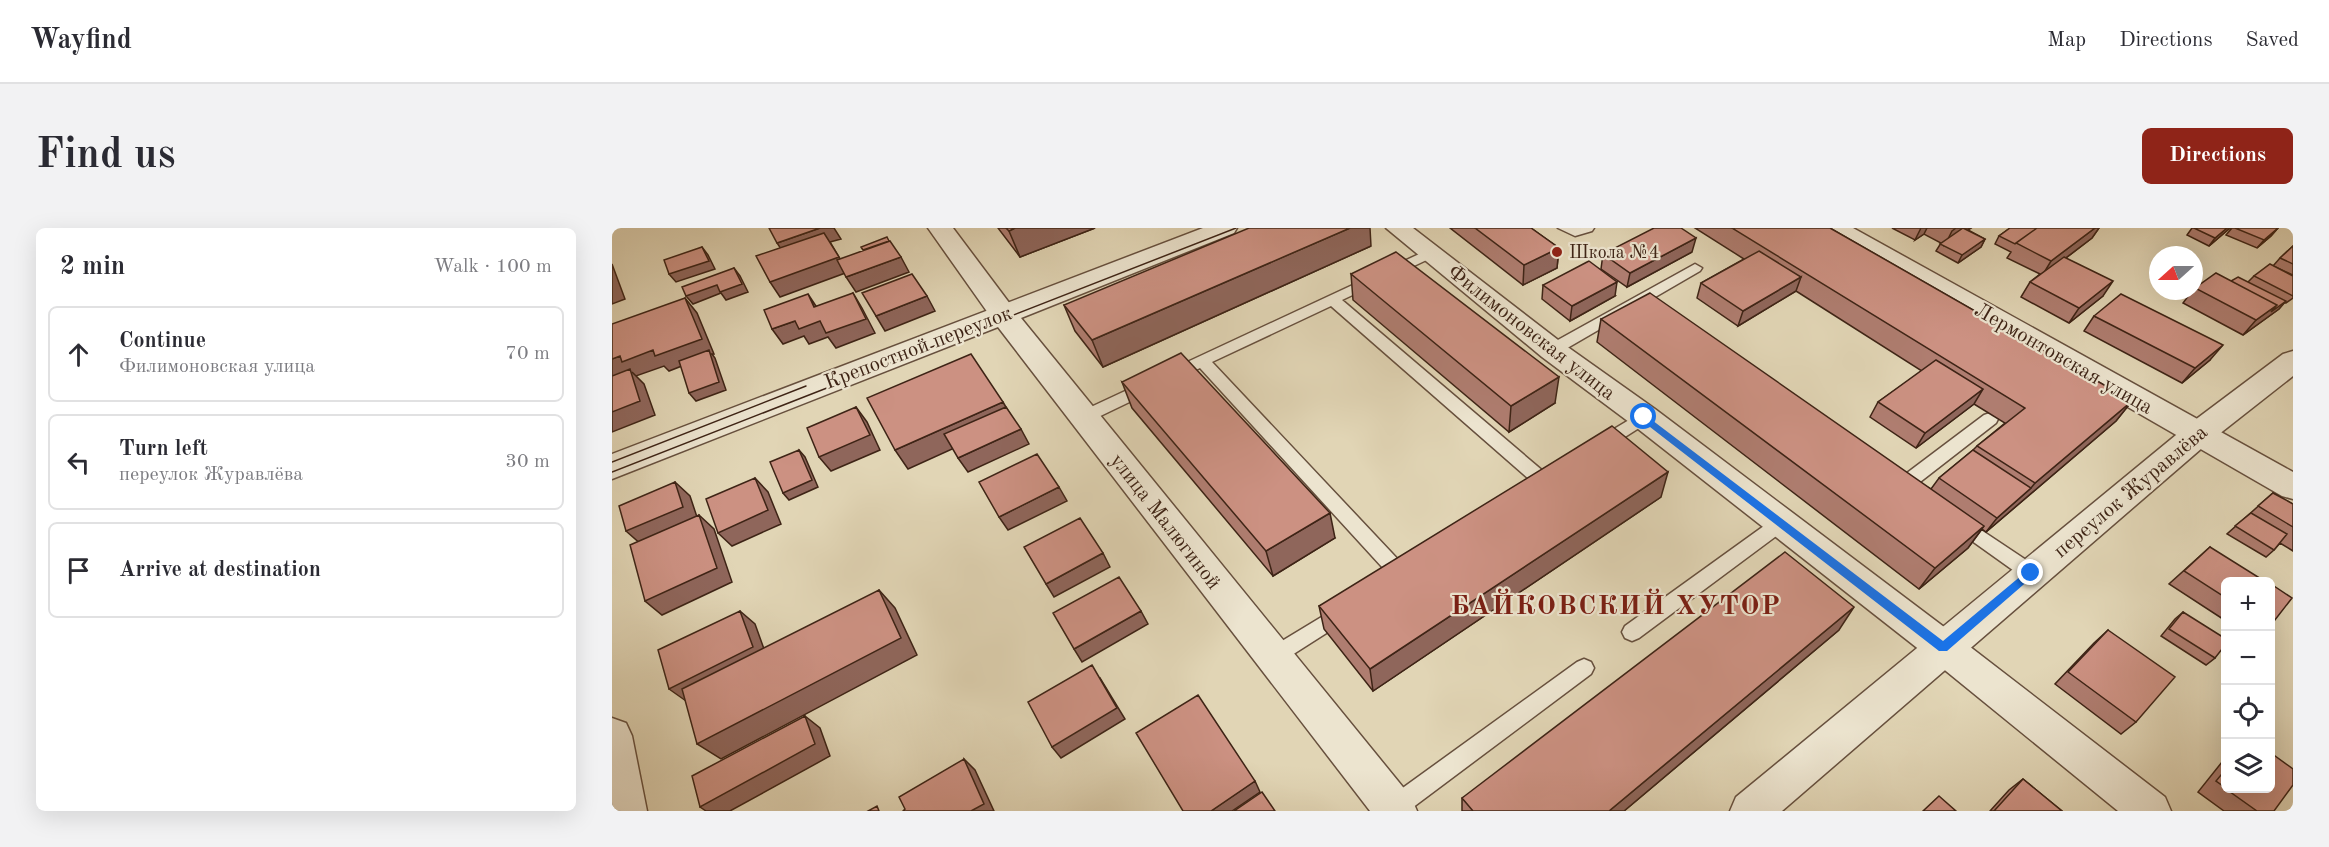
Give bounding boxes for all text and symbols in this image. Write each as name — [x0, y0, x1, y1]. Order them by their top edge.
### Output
text: Wayfind — [30, 27, 132, 55]
text: Map — [2047, 30, 2086, 51]
text: Directions — [2119, 30, 2213, 51]
text: Saved — [2246, 30, 2299, 51]
button: Directions — [2142, 128, 2293, 184]
text: Find us — [36, 135, 175, 177]
place label: Школа №4 — [1569, 244, 1659, 262]
marker: Школа №4 — [1550, 245, 1564, 259]
north arrow — [2149, 246, 2203, 300]
text: 2 min — [60, 254, 125, 280]
text: Walk · 100 m — [433, 257, 552, 277]
street label: Филимоновская улица — [1443, 262, 1619, 405]
street label: Лермонтовская улица — [1971, 300, 2156, 419]
street label: Крепостной переулок — [822, 303, 1016, 394]
text: Continue — [119, 330, 206, 352]
icon: ahead — [62, 338, 95, 371]
text: 70 m — [505, 344, 550, 364]
text: Филимоновская улица — [119, 357, 315, 377]
route start — [1630, 403, 1656, 429]
street label: переулок Журавлёва — [2050, 422, 2212, 562]
text: Turn left — [119, 438, 208, 460]
icon: left — [62, 446, 95, 479]
street label: улица Малюгиной — [1106, 450, 1224, 594]
text: 30 m — [505, 452, 550, 472]
text: переулок Журавлёва — [119, 465, 303, 485]
icon: arrive — [62, 554, 95, 587]
text: Arrive at destination — [119, 559, 321, 581]
route end — [2017, 559, 2043, 585]
map controls — [2221, 577, 2275, 793]
button: + — [2221, 577, 2275, 631]
district label: БАЙКОВСКИЙ ХУТОР — [1450, 588, 1782, 620]
button: − — [2221, 631, 2275, 685]
button: locate — [2221, 685, 2275, 739]
button: layers — [2221, 739, 2275, 793]

